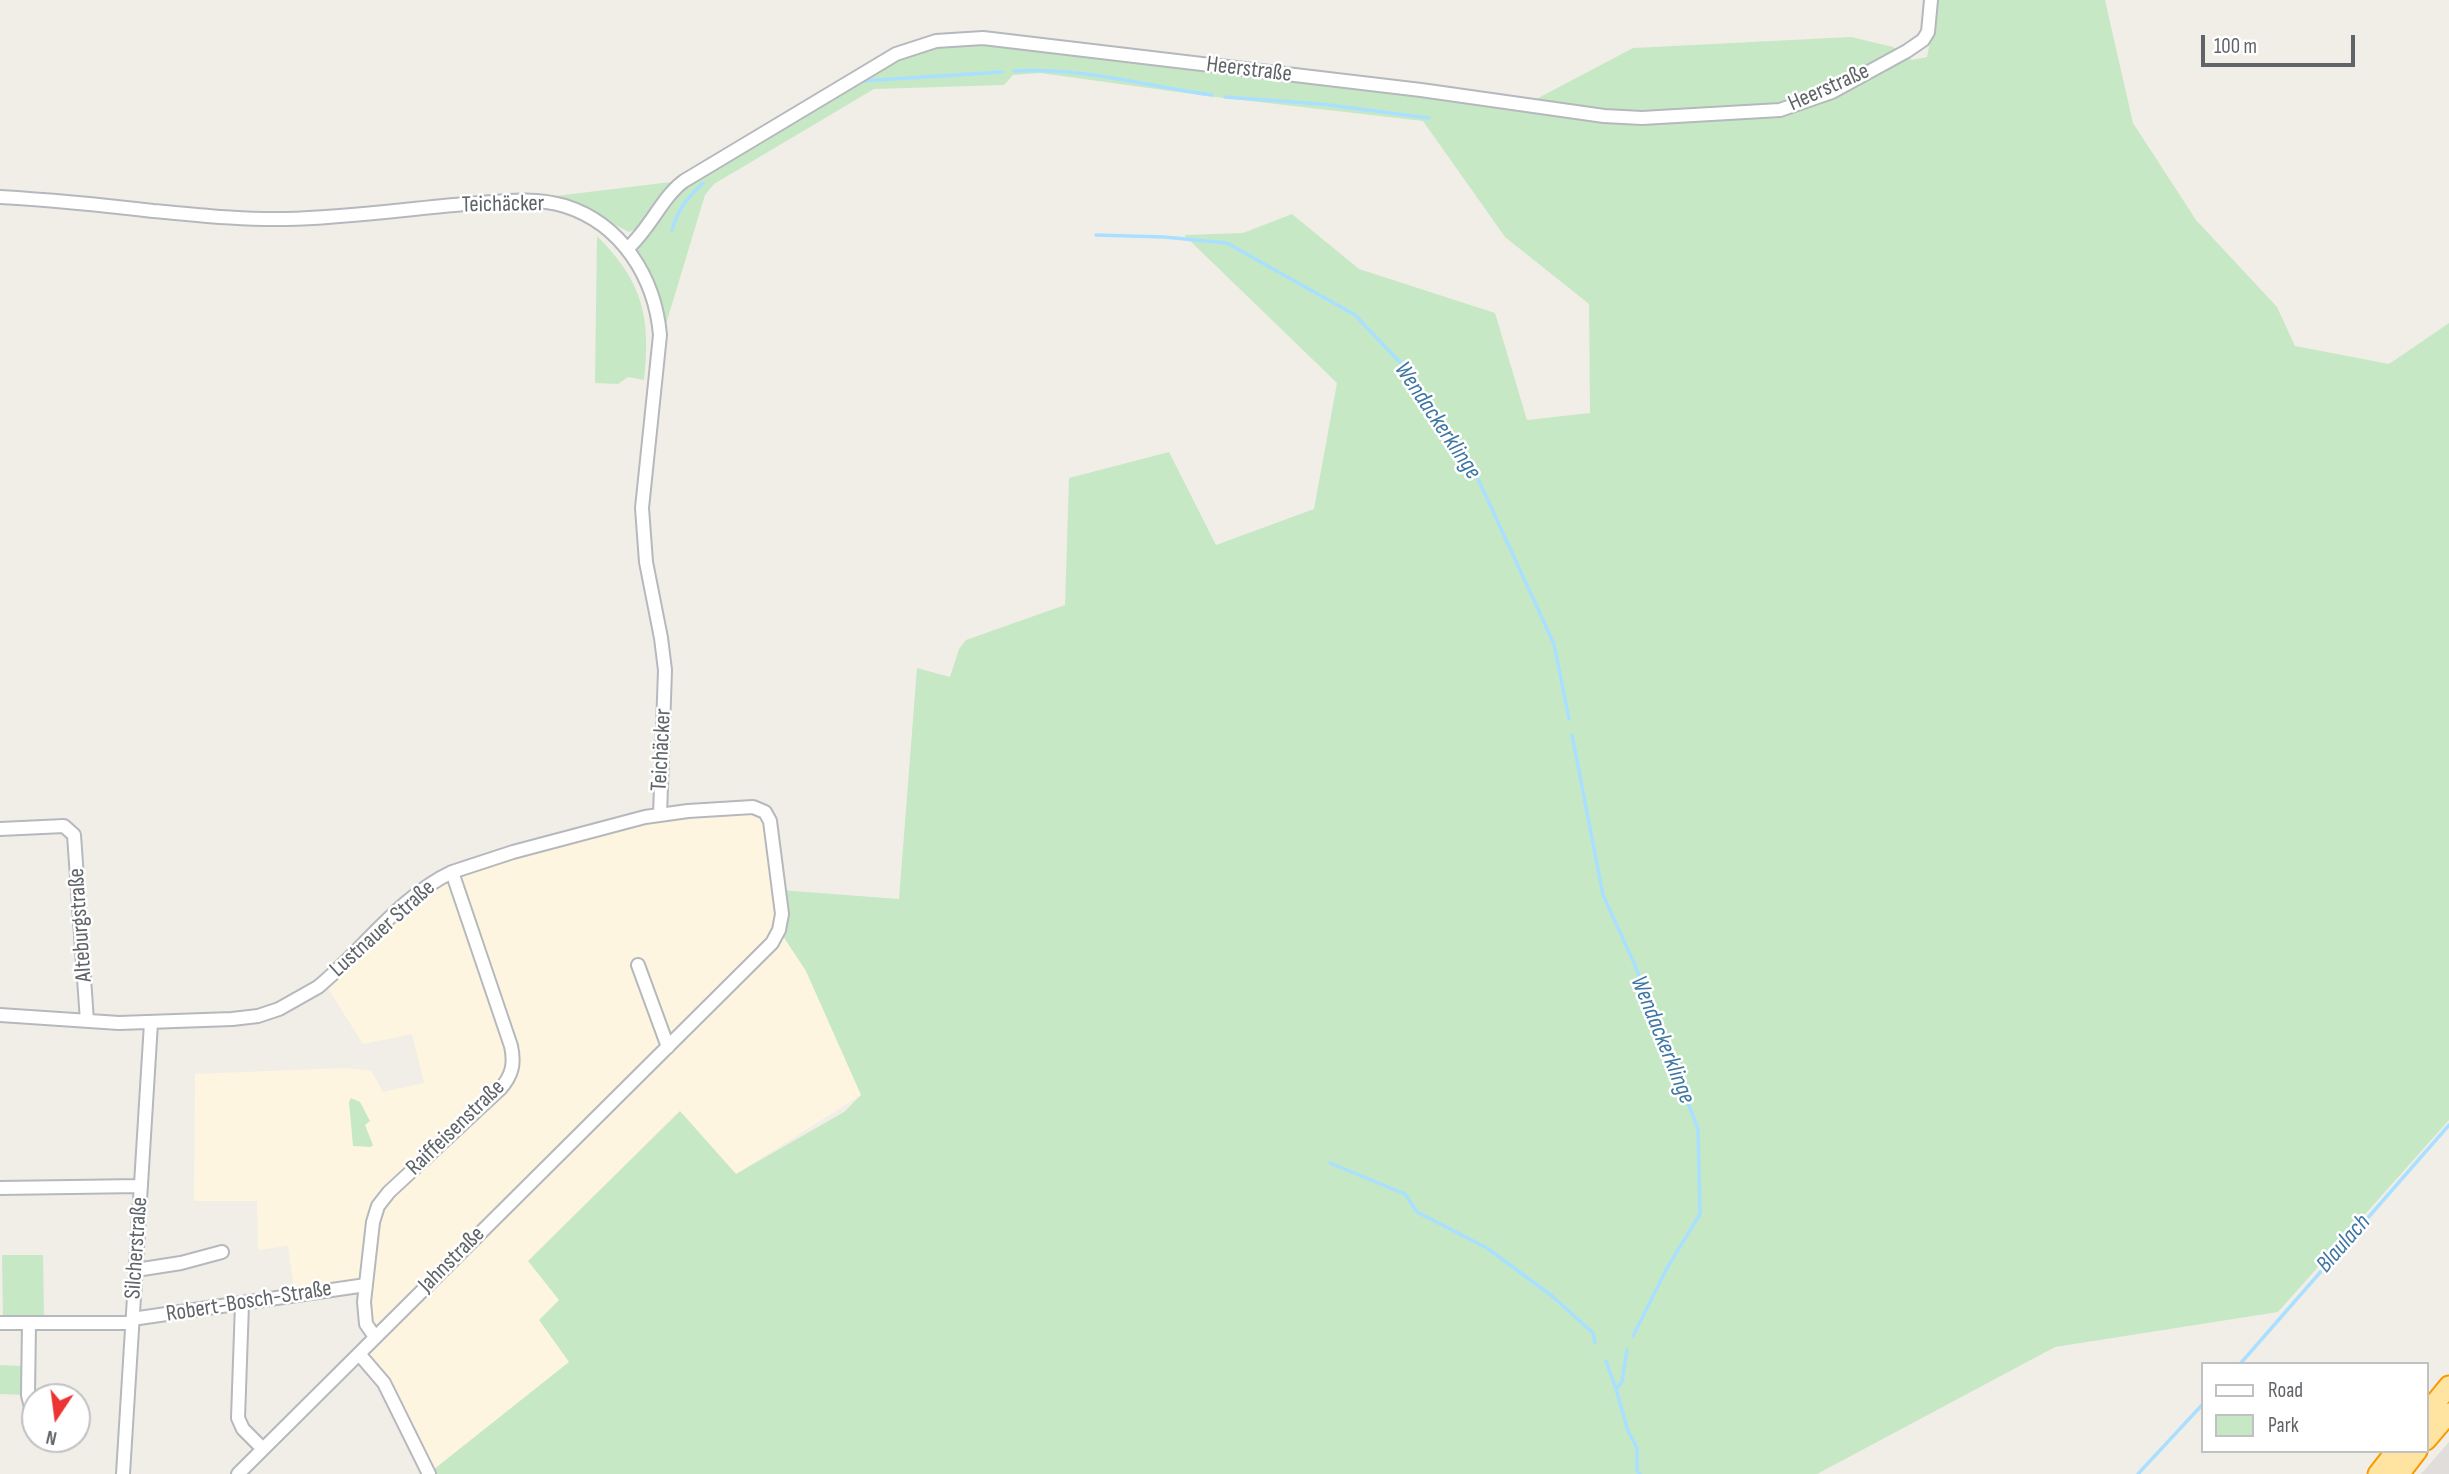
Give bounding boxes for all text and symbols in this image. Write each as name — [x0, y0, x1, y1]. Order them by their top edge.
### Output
scale bar — [2204, 21, 2358, 65]
text: 100 m — [2214, 34, 2257, 59]
street label: Heerstraße — [1205, 51, 1293, 89]
street label: Heerstraße — [1784, 58, 1874, 118]
street label: Teichäcker — [461, 190, 545, 220]
water label: Wendackerklinge — [1387, 357, 1487, 485]
street label: Teichäcker — [646, 708, 678, 792]
street label: Alteburgstraße — [63, 867, 99, 983]
street label: Lustnauer Straße — [325, 875, 441, 983]
water label: Wendackerklinge — [1623, 972, 1701, 1108]
street label: Raiffeisenstraße — [401, 1074, 511, 1182]
street label: Silcherstraße — [120, 1196, 154, 1300]
water label: Blaulach — [2311, 1209, 2377, 1279]
street label: Jahnstraße — [413, 1221, 491, 1299]
street label: Robert-Bosch-Straße — [164, 1275, 334, 1329]
legend — [2200, 1362, 2428, 1453]
text: Road — [2268, 1378, 2303, 1403]
north arrow — [21, 1383, 91, 1453]
text: Park — [2268, 1413, 2299, 1438]
text: N — [44, 1425, 59, 1449]

